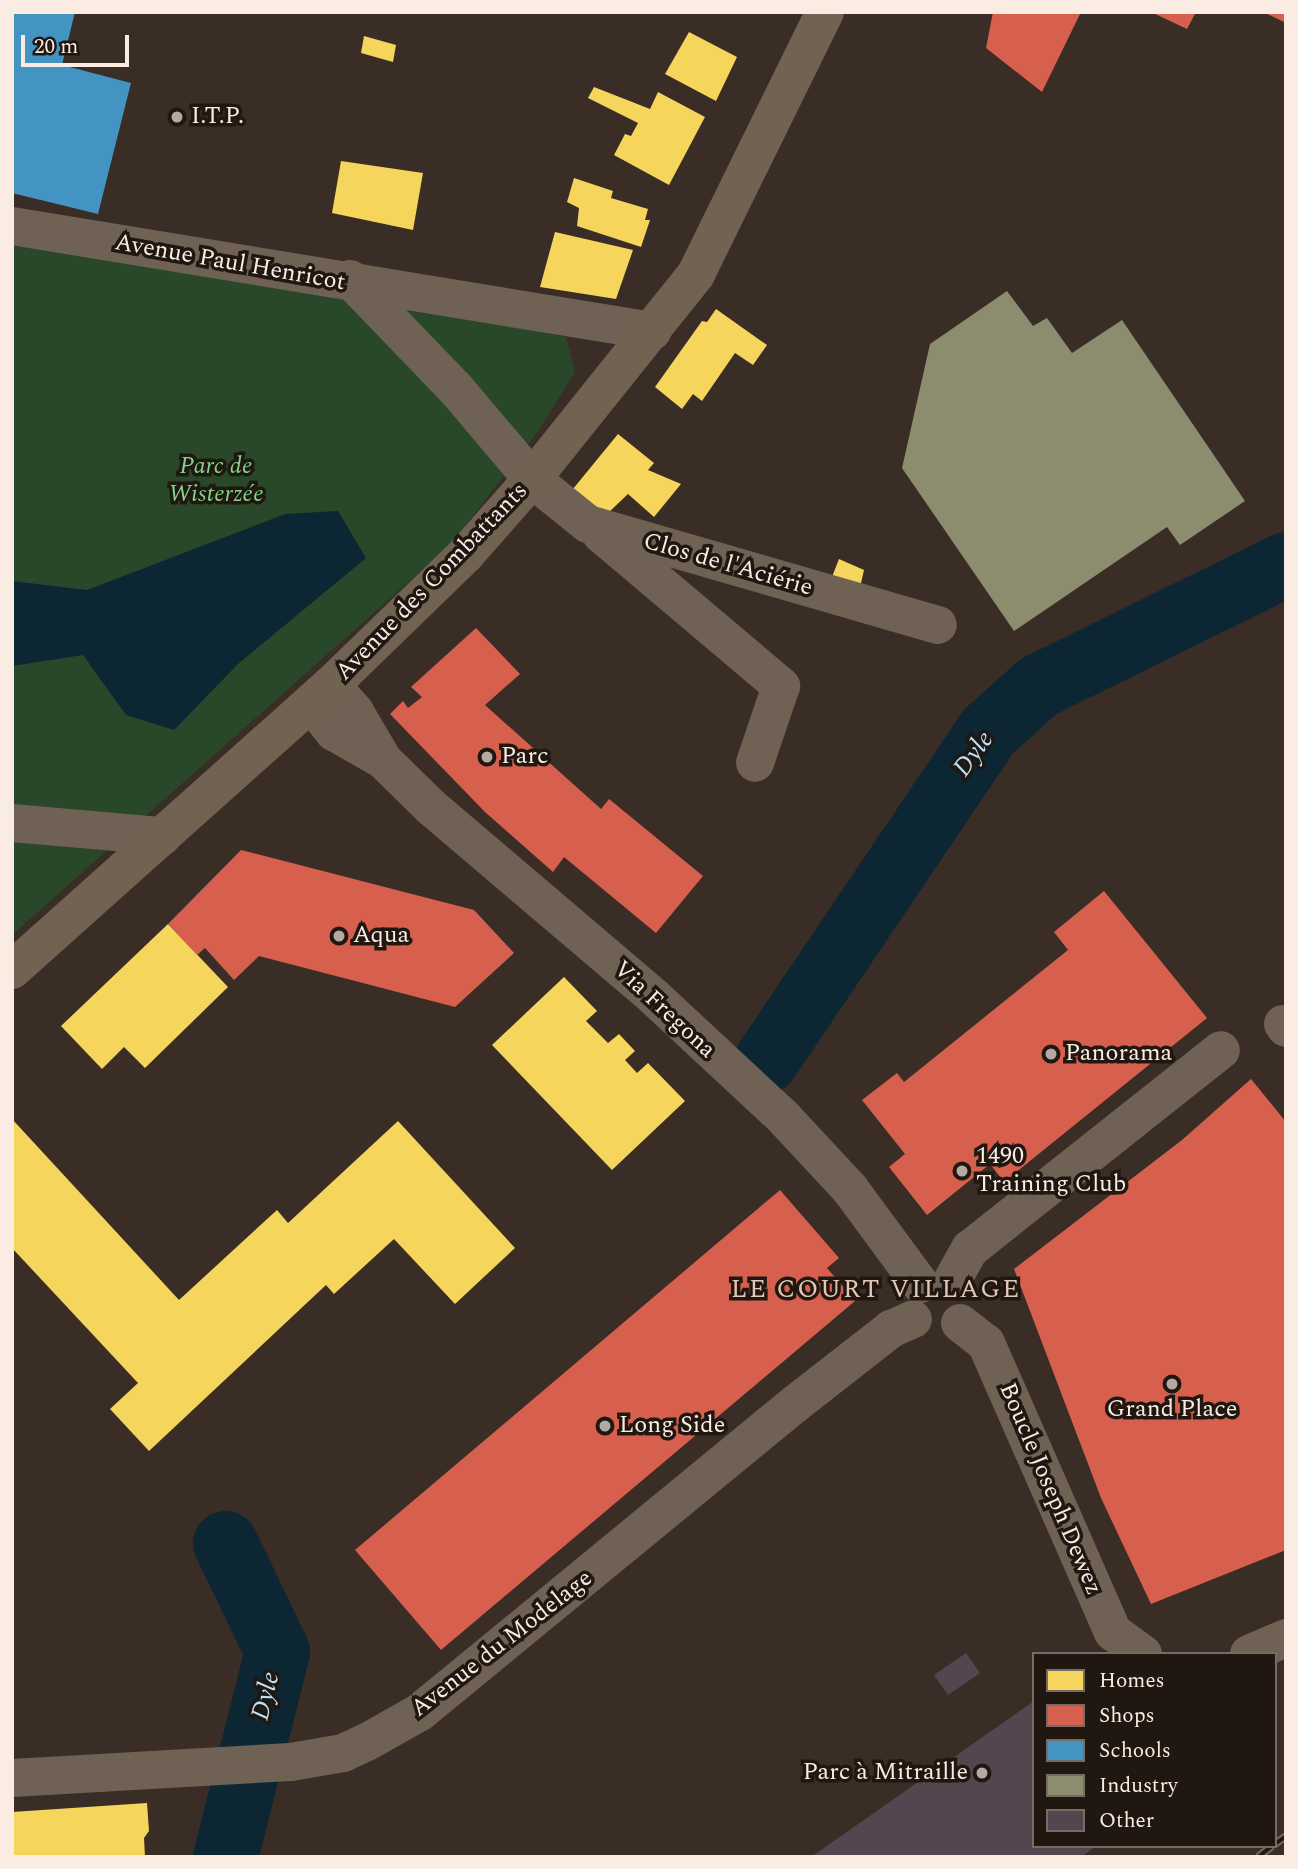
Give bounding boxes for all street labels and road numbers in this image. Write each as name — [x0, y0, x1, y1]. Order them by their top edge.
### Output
street label: Avenue Paul Henricot — [113, 229, 347, 297]
street label: Avenue des Combattants — [330, 477, 534, 687]
street label: Clos de l'Aciérie — [640, 527, 816, 603]
street label: Via Fregona — [607, 955, 721, 1065]
street label: Boucle Joseph Dewez — [992, 1379, 1108, 1599]
street label: Avenue du Modelage — [406, 1564, 598, 1724]

